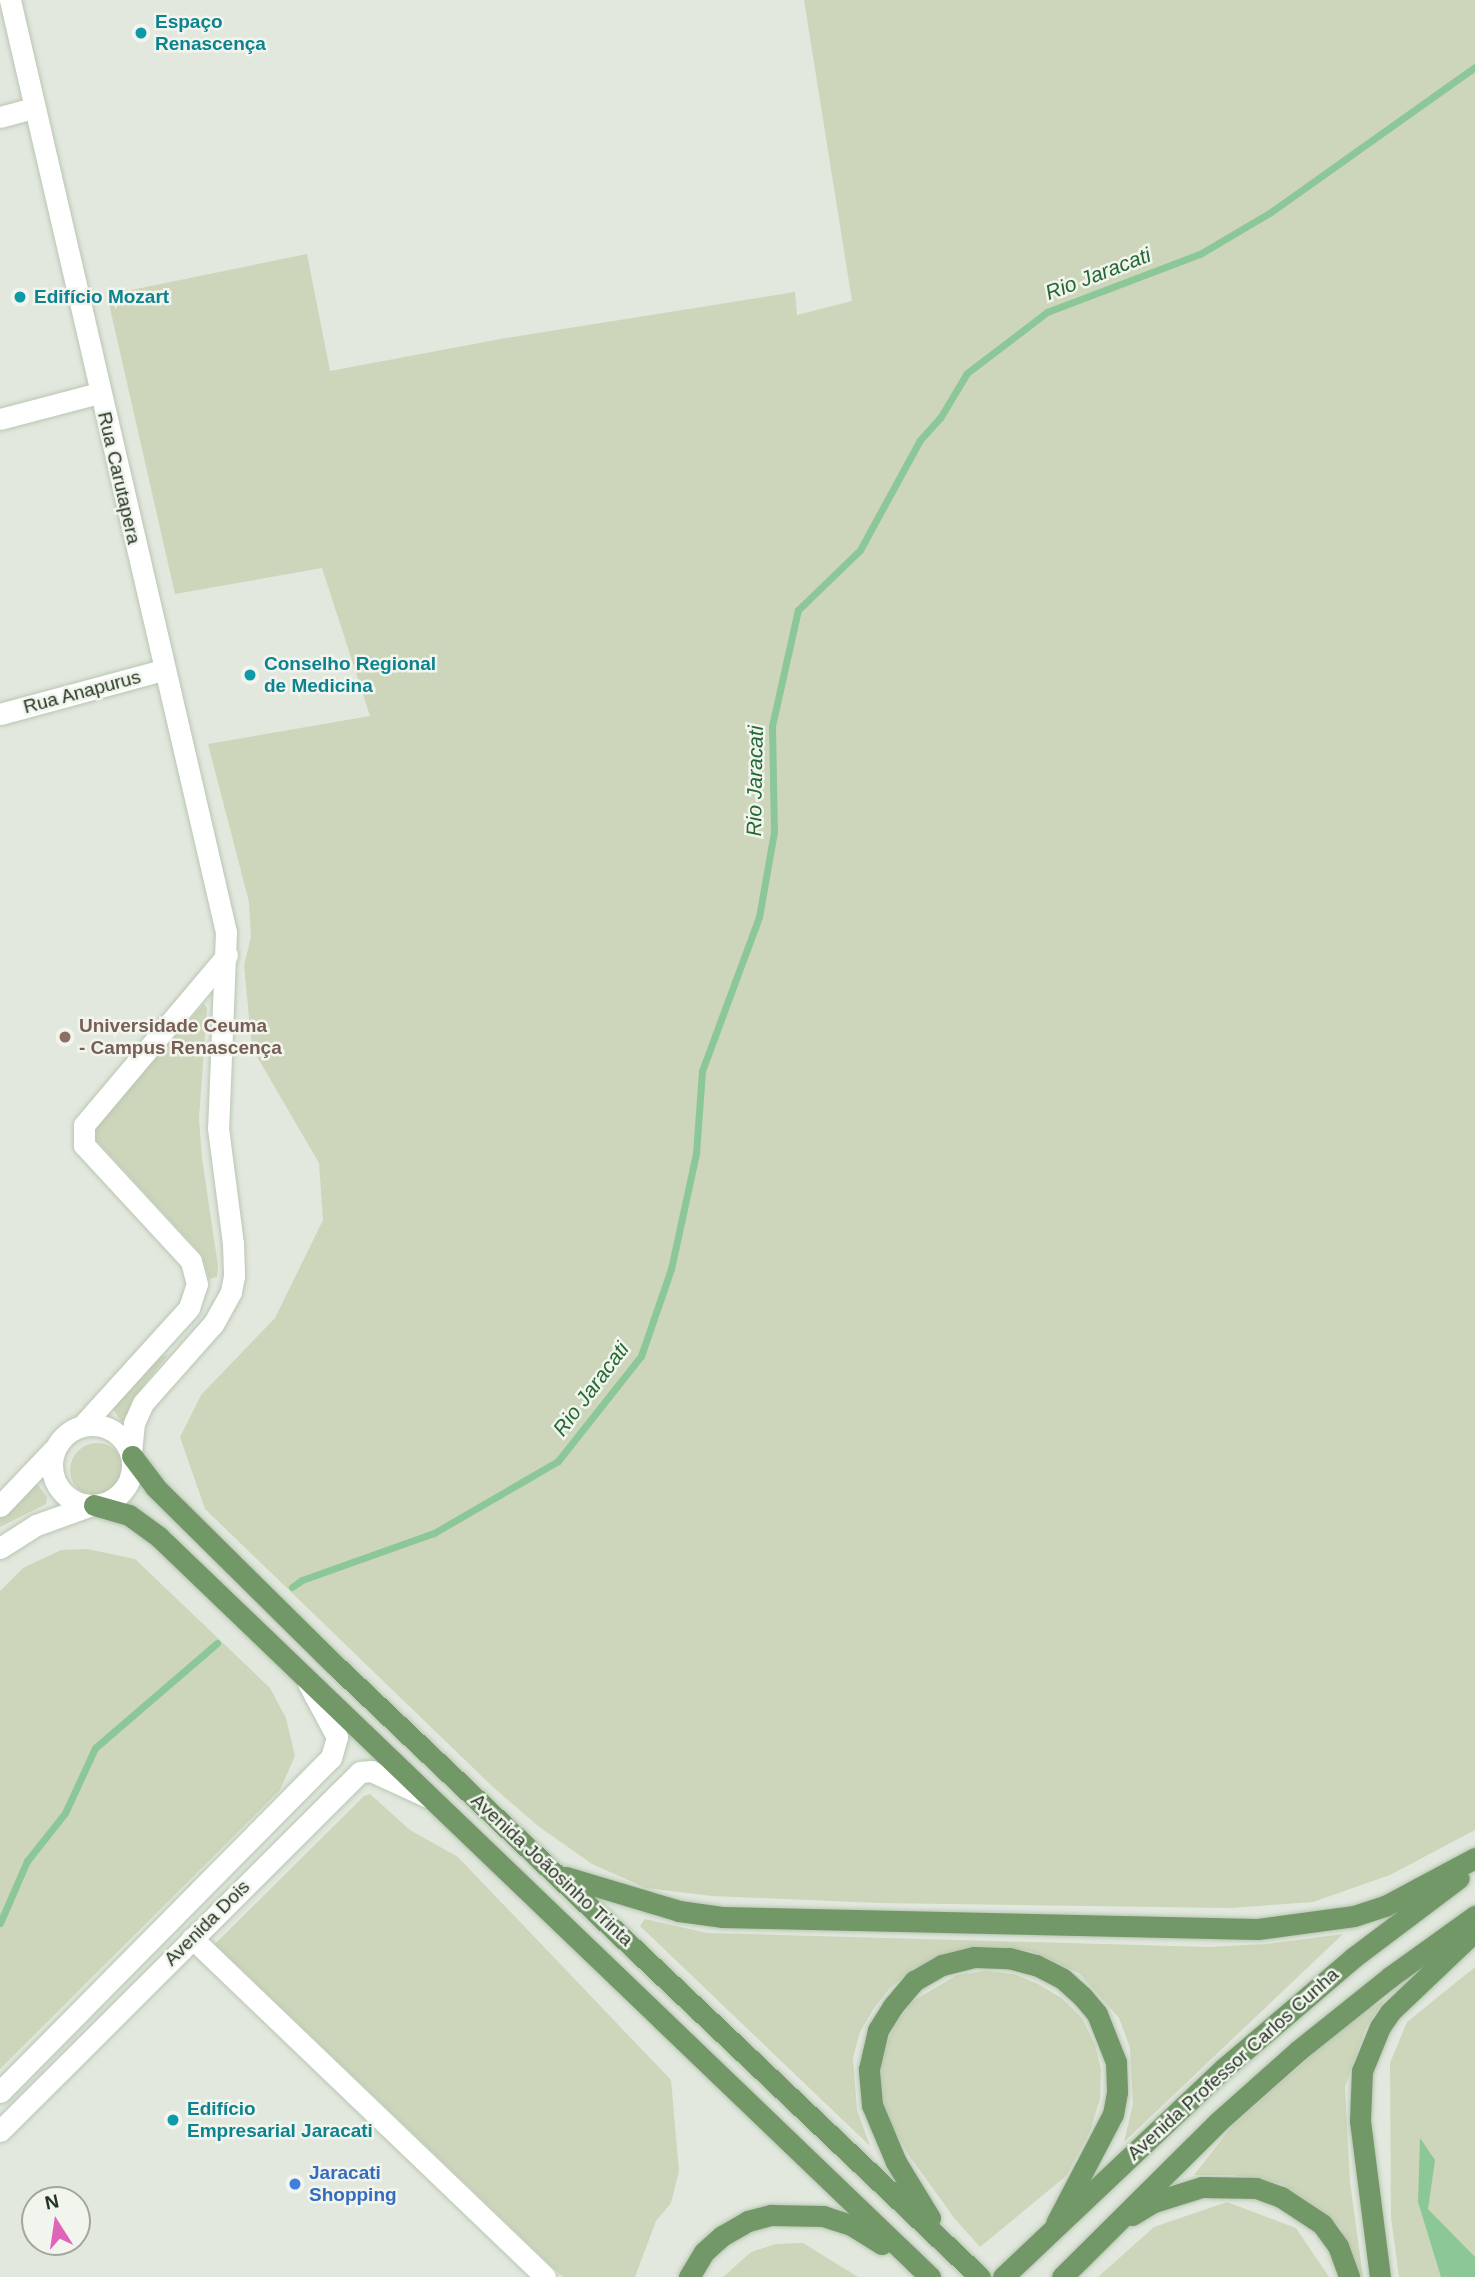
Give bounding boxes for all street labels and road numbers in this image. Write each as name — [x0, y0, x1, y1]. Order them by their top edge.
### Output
street label: Rua Carutapera — [93, 410, 145, 546]
street label: Rua Anapurus — [20, 665, 144, 719]
street label: Avenida Joãosinho Trinta — [466, 1789, 638, 1951]
street label: Avenida Dois — [159, 1875, 255, 1971]
street label: Avenida Professor Carlos Cunha — [1123, 1963, 1343, 2165]

